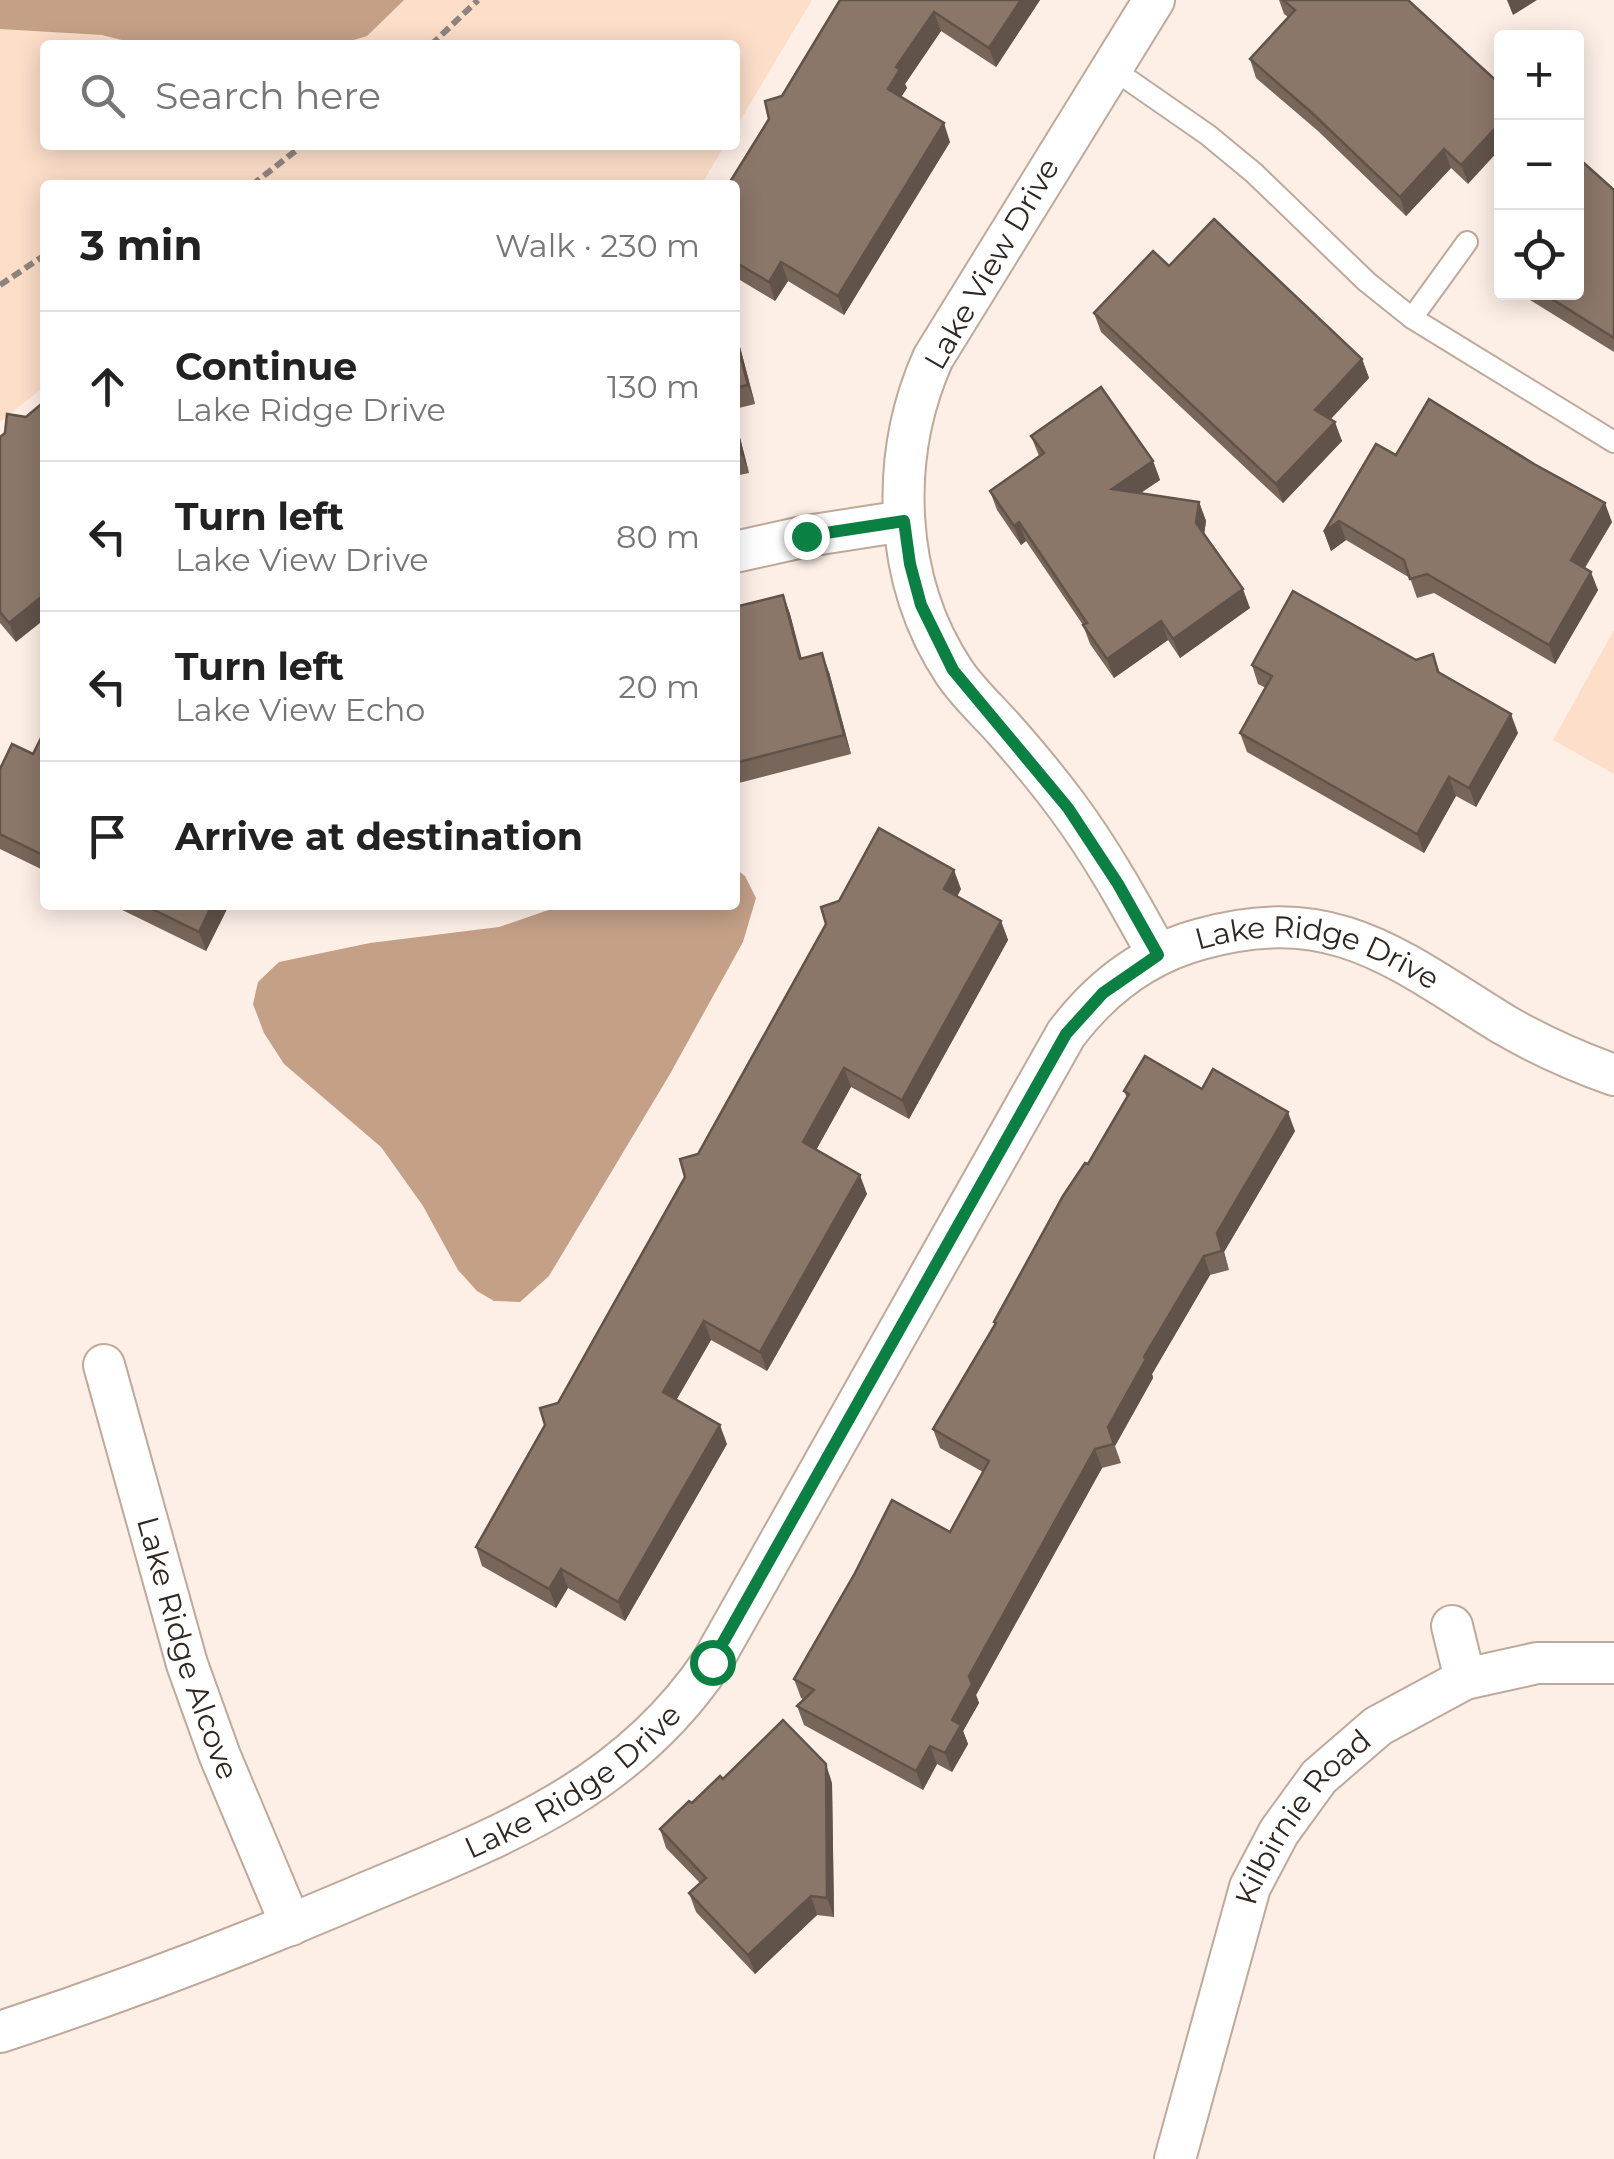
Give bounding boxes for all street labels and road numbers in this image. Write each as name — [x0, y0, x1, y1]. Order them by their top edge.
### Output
street label: Lake View Drive — [916, 152, 1067, 376]
street label: Lake Ridge Drive — [1191, 908, 1446, 998]
street label: Lake Ridge Alcove — [129, 1512, 247, 1785]
street label: Lake Ridge Drive — [459, 1696, 689, 1866]
street label: Kilbirnie Road — [1227, 1721, 1378, 1909]

